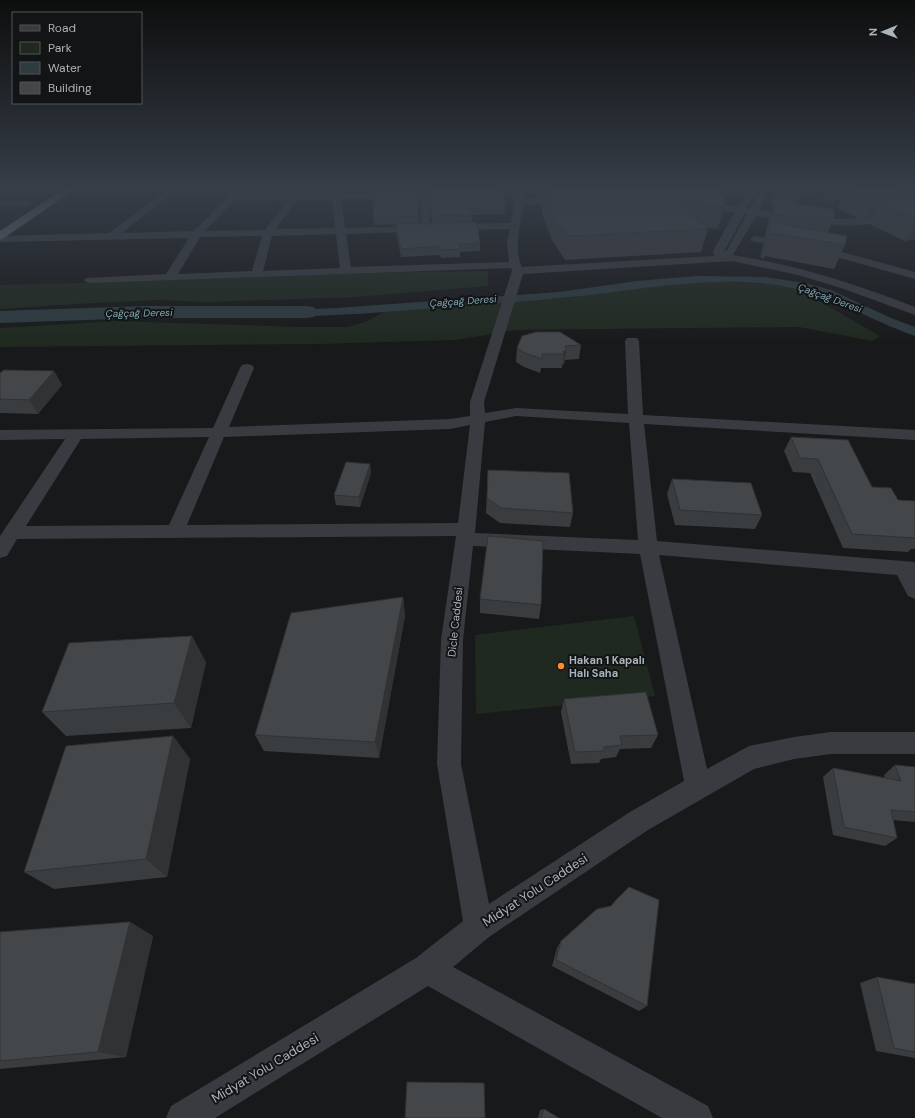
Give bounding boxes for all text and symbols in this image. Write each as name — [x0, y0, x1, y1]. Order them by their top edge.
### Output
legend — [12, 12, 142, 104]
north arrow — [863, 12, 903, 52]
text: Road — [48, 20, 76, 36]
text: N — [866, 28, 880, 36]
text: Park — [48, 40, 72, 56]
text: Water — [48, 60, 82, 76]
text: Building — [48, 80, 92, 96]
water label: Çağçağ Deresi — [796, 280, 864, 316]
water label: Çağçağ Deresi — [429, 292, 497, 310]
water label: Çağçağ Deresi — [105, 306, 173, 320]
street label: Dicle Caddesi — [444, 586, 466, 658]
place label: Hakan 1 Kapalı Halı Saha — [569, 653, 645, 680]
marker: Hakan 1 Kapalı Halı Saha — [556, 661, 566, 671]
street label: Midyat Yolu Caddesi — [479, 850, 591, 930]
street label: Midyat Yolu Caddesi — [208, 1029, 322, 1107]

